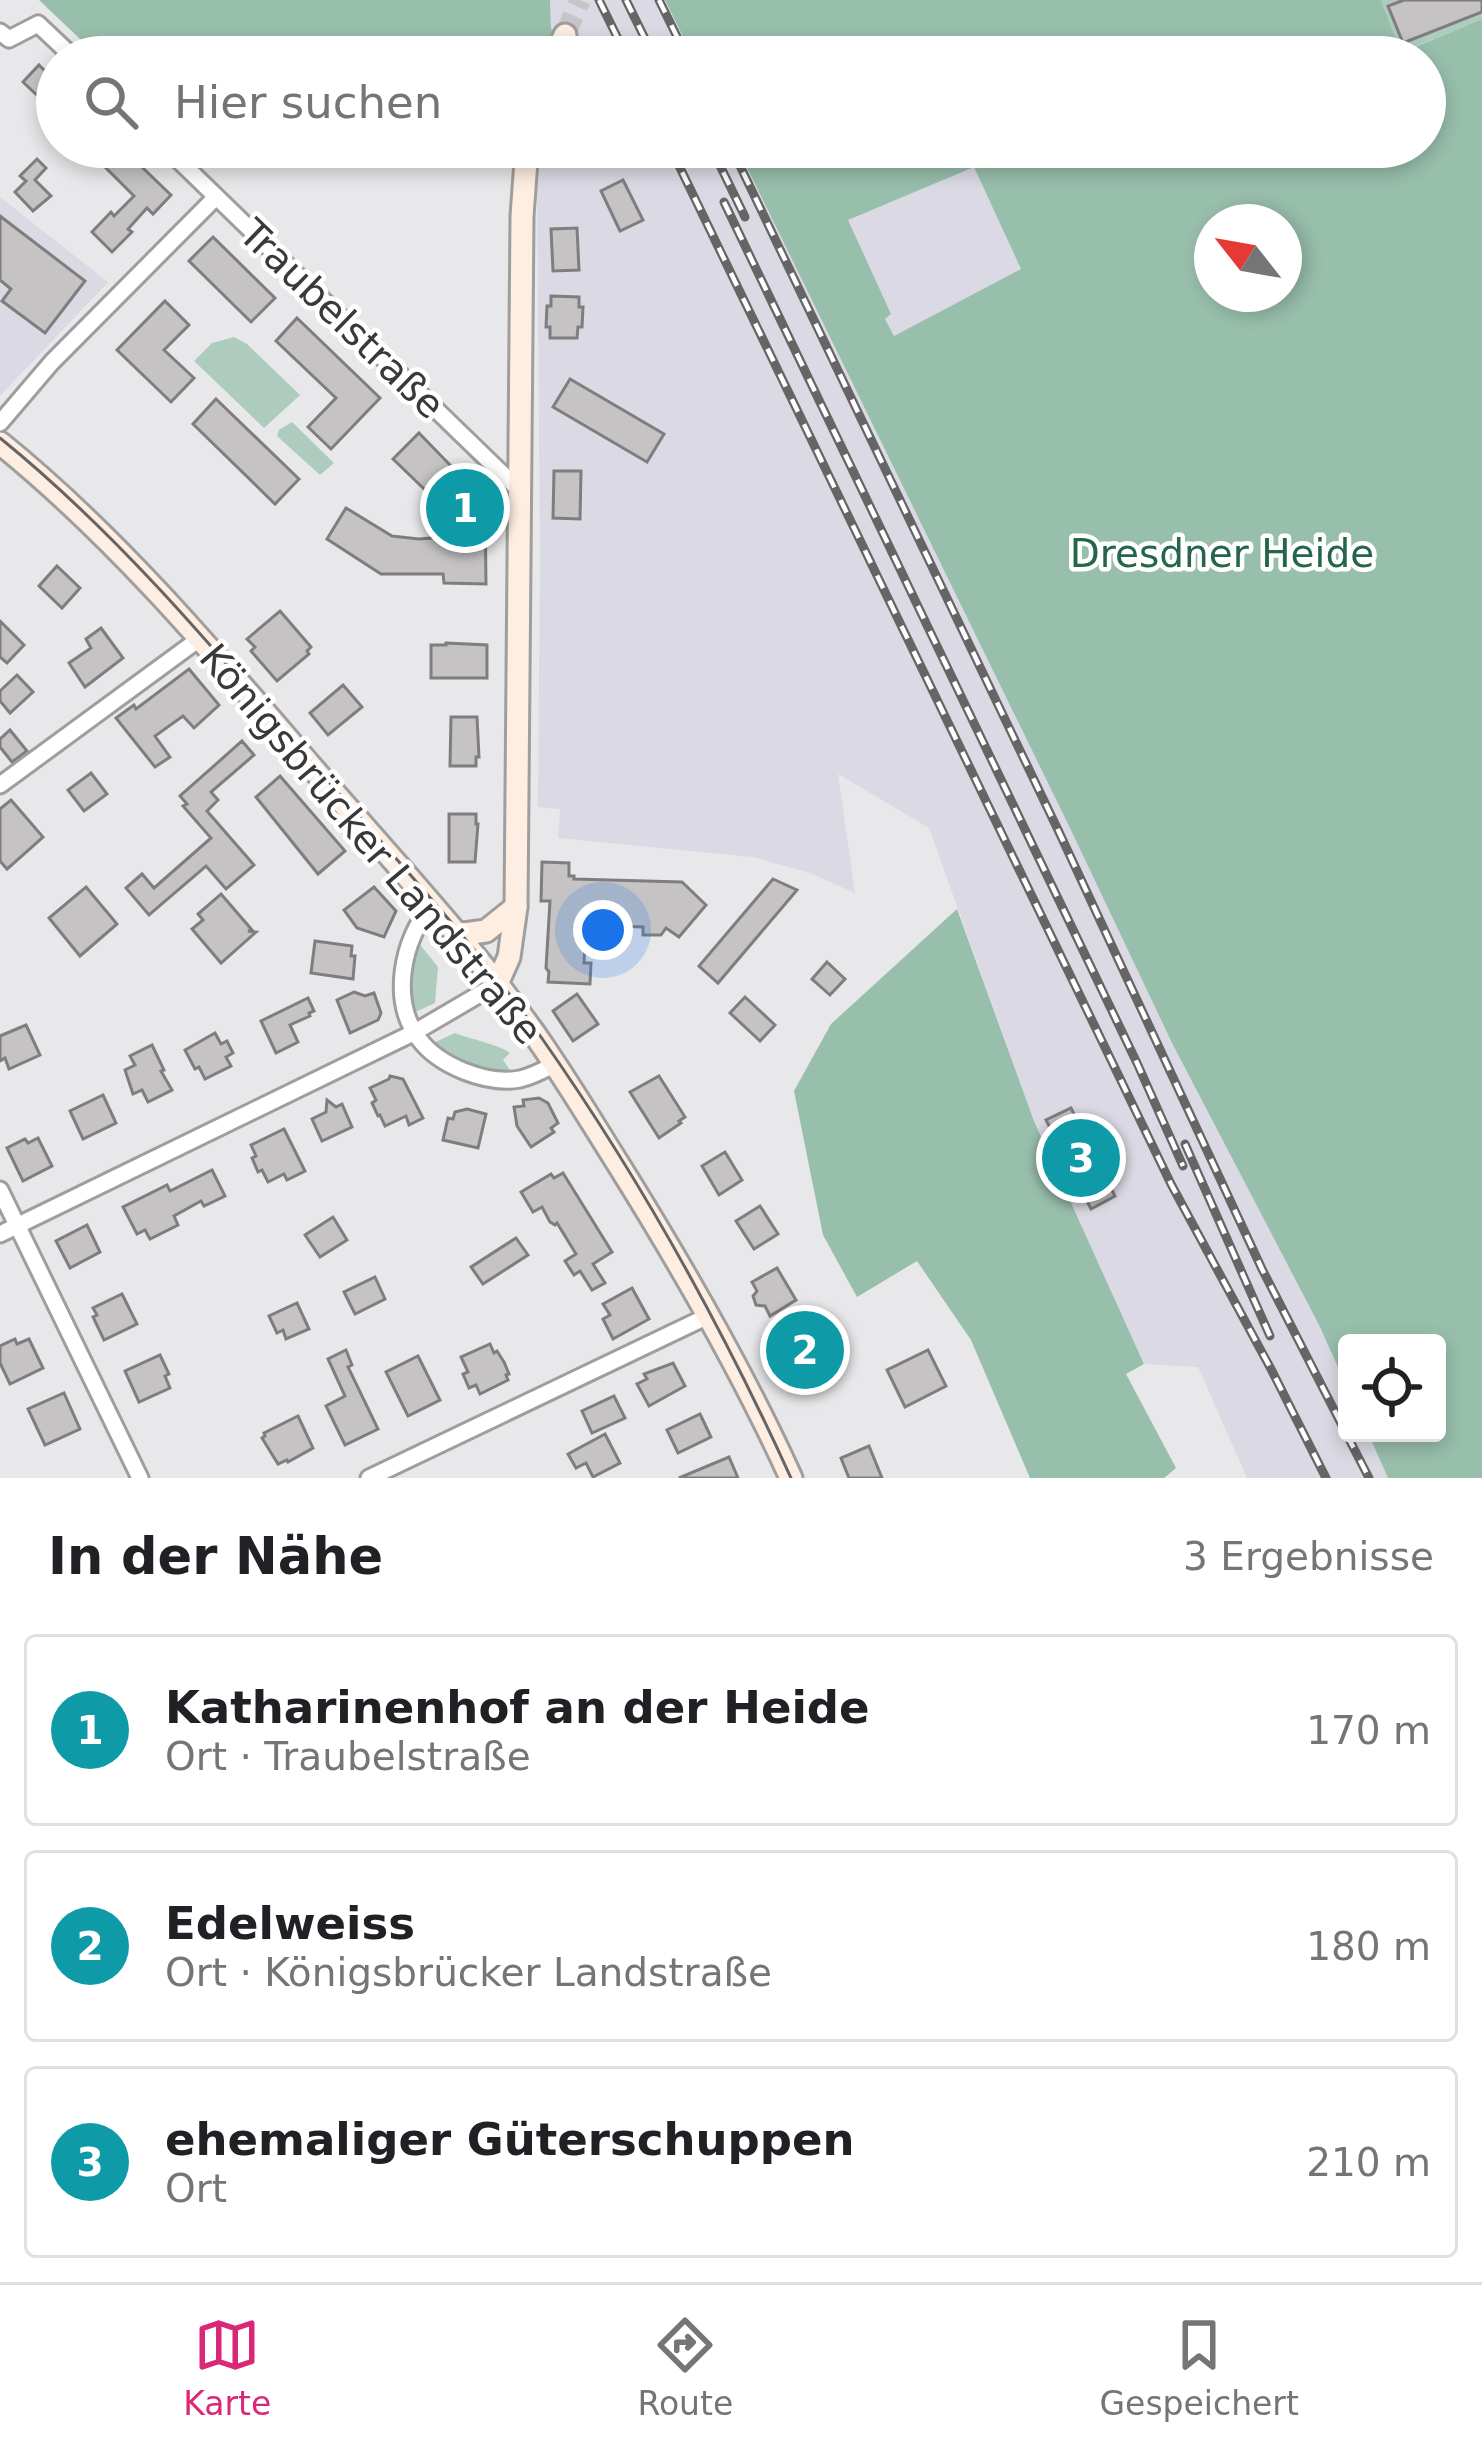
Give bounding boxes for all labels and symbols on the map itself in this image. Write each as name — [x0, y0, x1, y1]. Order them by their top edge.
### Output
north arrow — [1194, 204, 1302, 312]
street label: Traubelstraße — [230, 210, 453, 428]
pin: 1 — [426, 463, 504, 553]
park label: Dresdner Heide — [1070, 531, 1374, 576]
street label: Königsbrücker Landstraße — [191, 635, 551, 1053]
your location — [573, 900, 633, 960]
pin: 3 — [1042, 1113, 1120, 1203]
pin: 2 — [766, 1305, 844, 1395]

